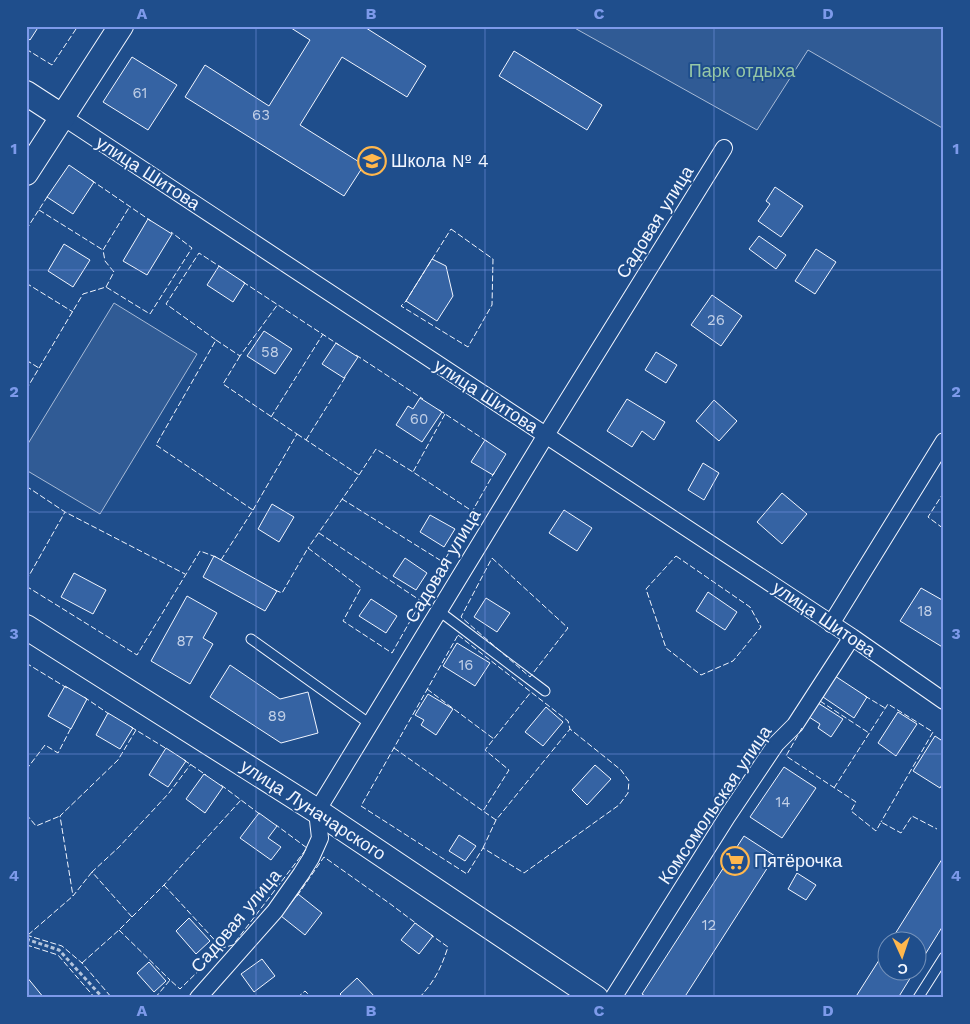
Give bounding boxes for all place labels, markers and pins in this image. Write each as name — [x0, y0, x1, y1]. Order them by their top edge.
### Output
school or university icon: Школа № 4 — [357, 146, 387, 176]
place label: Школа № 4 — [391, 150, 489, 171]
supermarket icon: Пятёрочка — [720, 846, 750, 876]
place label: Пятёрочка — [754, 850, 843, 871]

